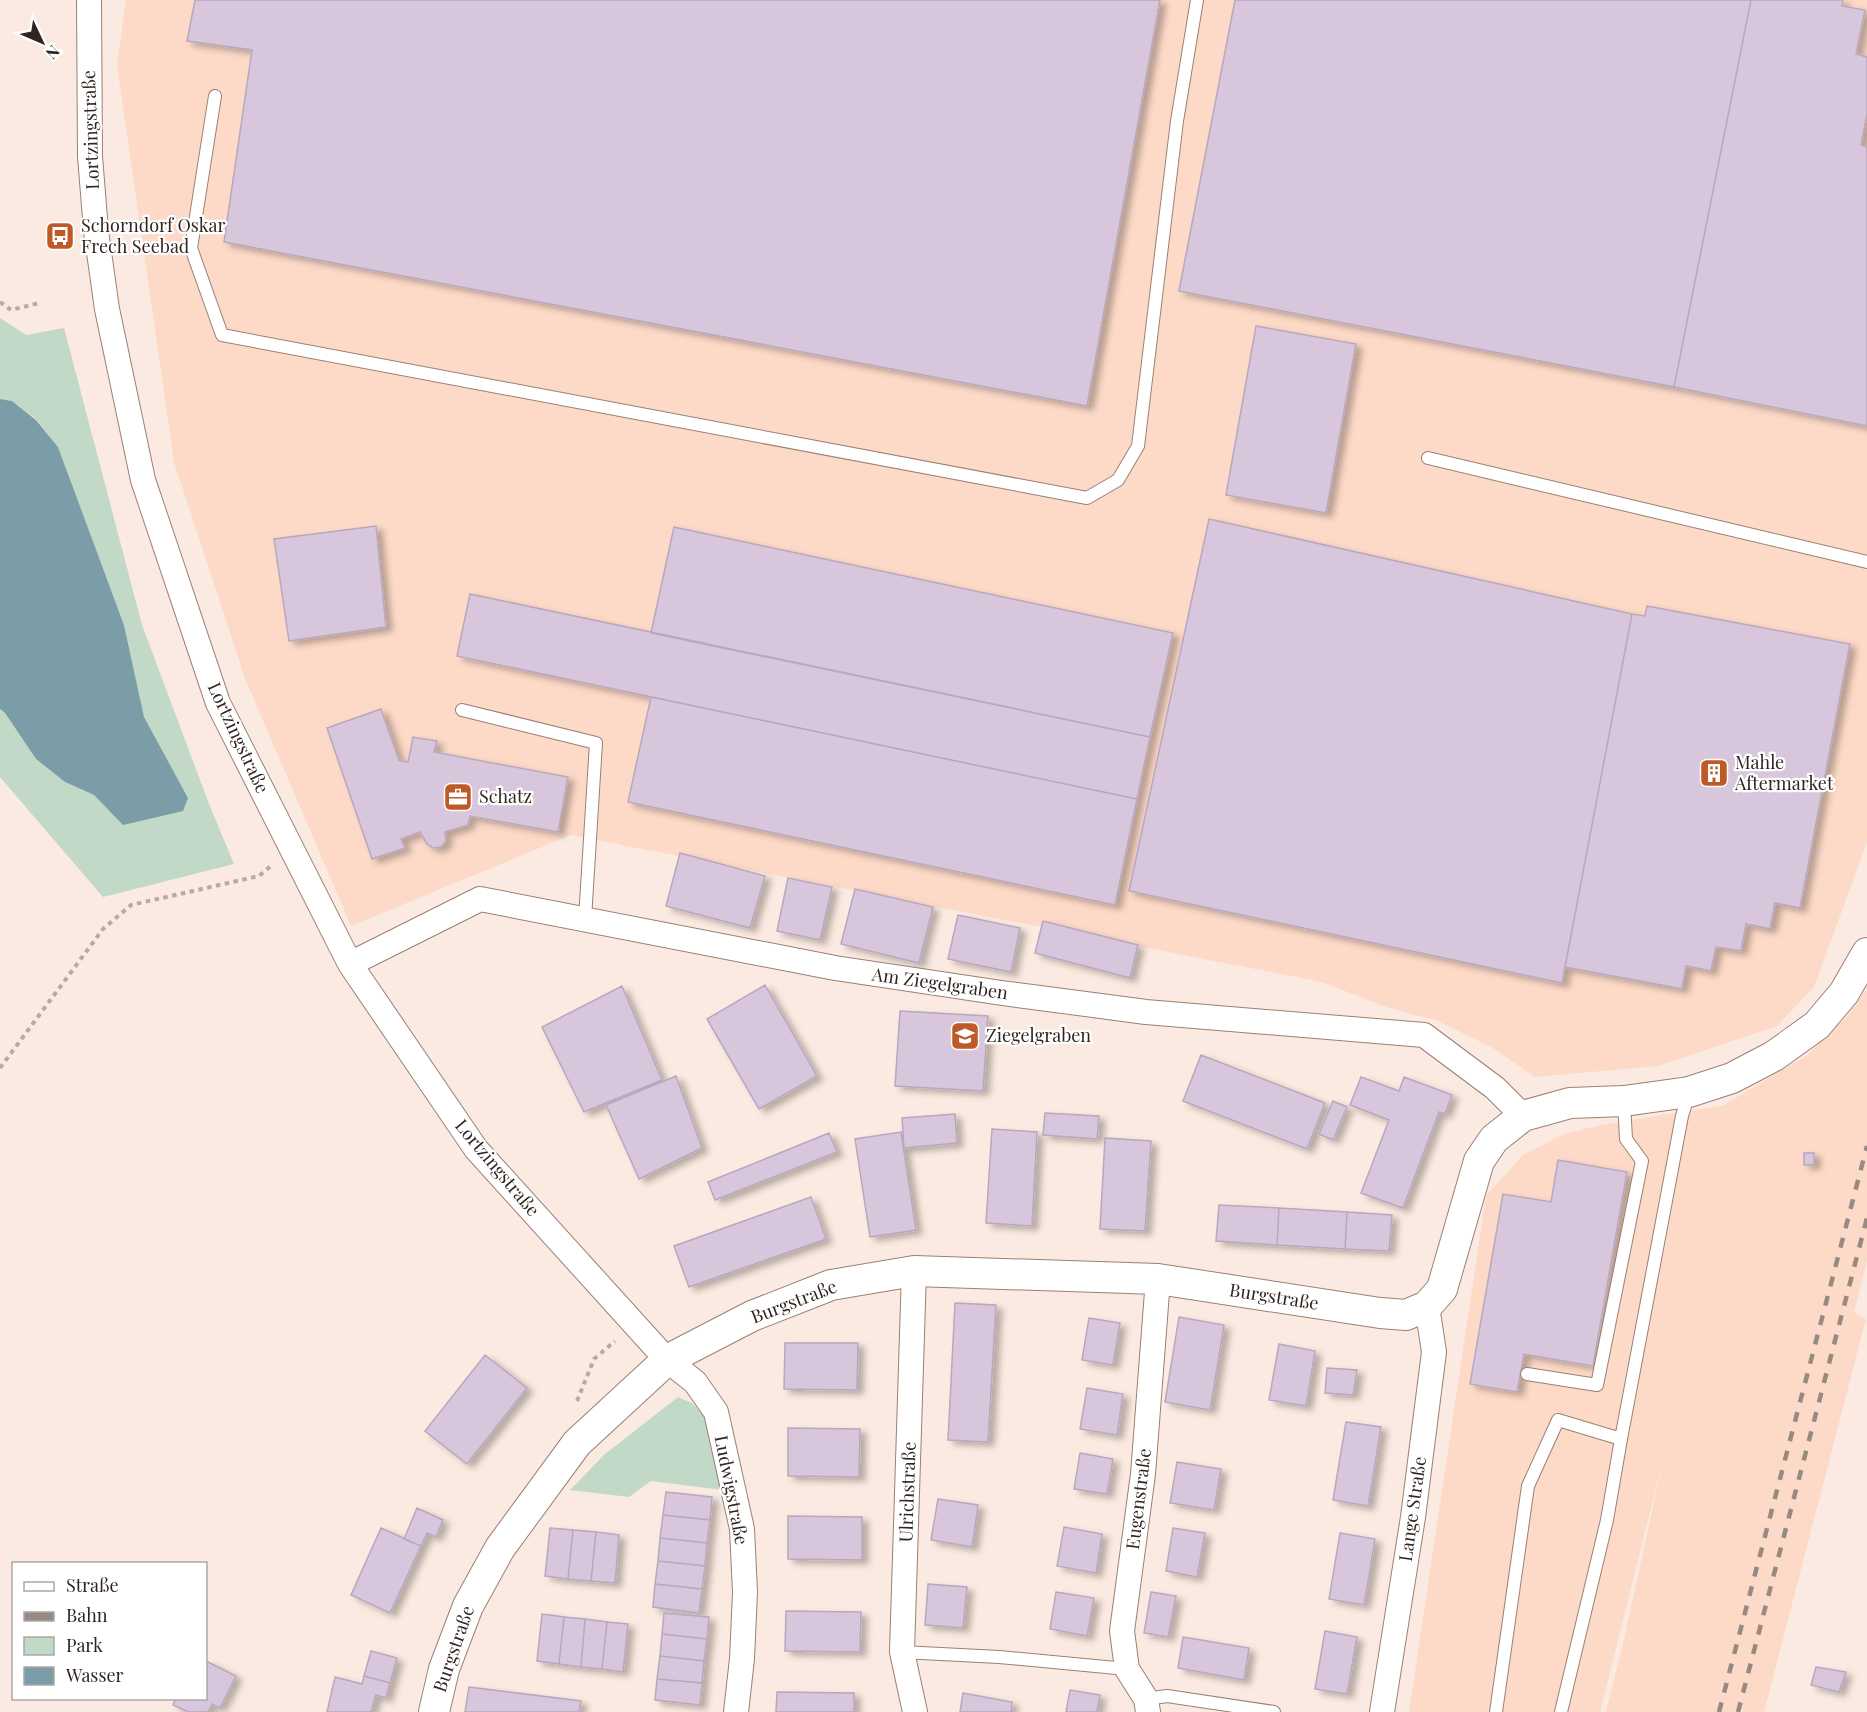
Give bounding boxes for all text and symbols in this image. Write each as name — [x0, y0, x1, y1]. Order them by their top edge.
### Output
north arrow — [12, 12, 72, 72]
text: N — [41, 41, 65, 65]
street label: Lortzingstraße — [76, 70, 104, 190]
place label: Schorndorf Oskar Frech Seebad — [81, 213, 225, 258]
bus stop icon: Schorndorf Oskar Frech Seebad — [44, 220, 76, 252]
street label: Lortzingstraße — [203, 678, 275, 797]
place label: Mahle Aftermarket — [1734, 750, 1834, 795]
building icon: Mahle Aftermarket — [1698, 757, 1730, 789]
office icon: Schatz — [442, 781, 474, 813]
place label: Schatz — [479, 784, 532, 808]
street label: Am Ziegelgraben — [870, 961, 1010, 1004]
school or university icon: Ziegelgraben — [949, 1020, 981, 1052]
place label: Ziegelgraben — [986, 1023, 1091, 1047]
street label: Lortzingstraße — [450, 1114, 545, 1221]
street label: Burgstraße — [747, 1274, 840, 1328]
street label: Burgstraße — [1228, 1277, 1321, 1315]
street label: Ludwigstraße — [710, 1433, 754, 1547]
street label: Ulrichstraße — [893, 1441, 921, 1543]
street label: Eugenstraße — [1120, 1447, 1156, 1551]
street label: Lange Straße — [1393, 1455, 1431, 1563]
legend — [12, 1562, 207, 1700]
text: Straße — [66, 1573, 119, 1597]
street label: Burgstraße — [427, 1602, 479, 1695]
text: Bahn — [66, 1603, 108, 1627]
text: Park — [66, 1633, 103, 1657]
text: Wasser — [65, 1663, 124, 1687]

